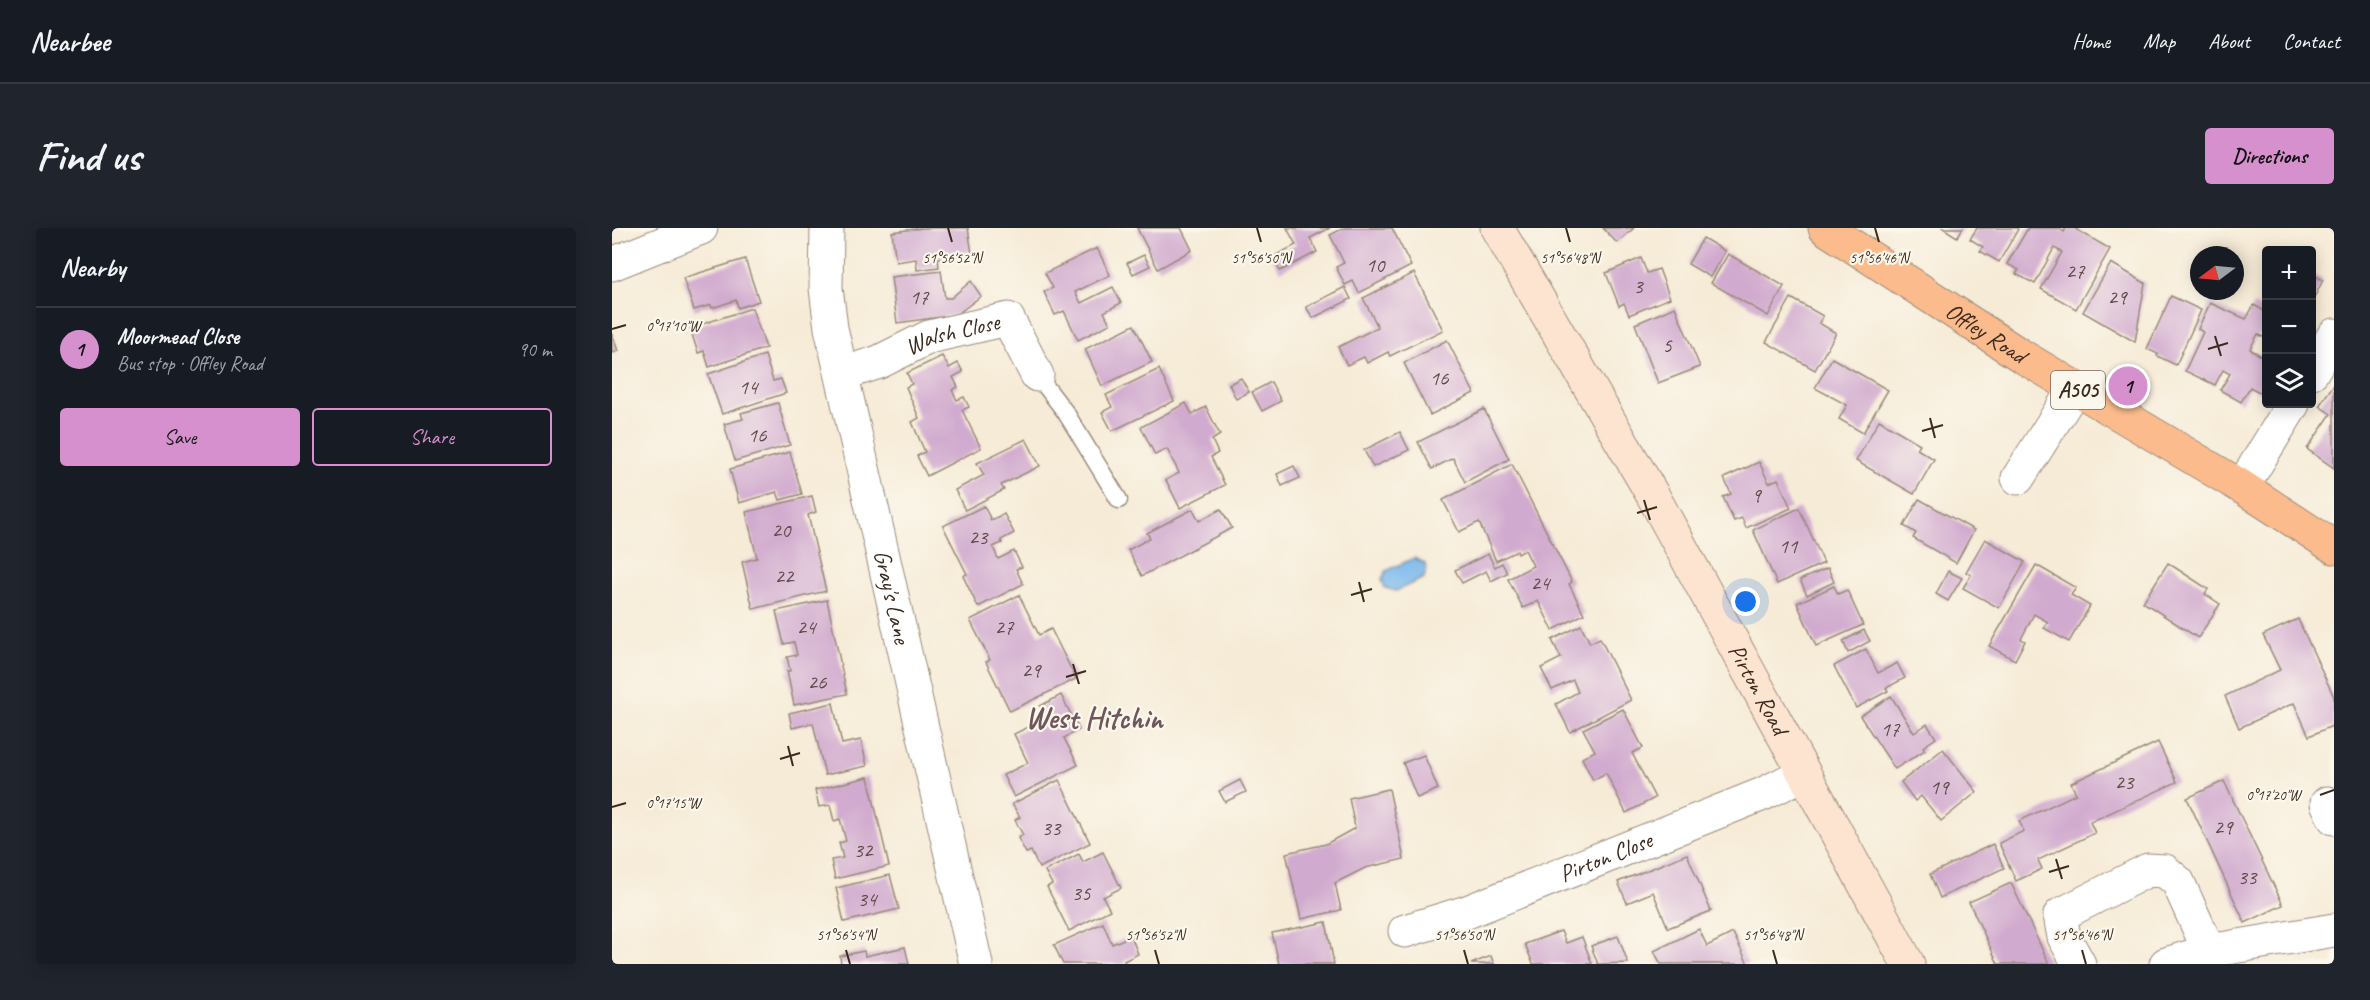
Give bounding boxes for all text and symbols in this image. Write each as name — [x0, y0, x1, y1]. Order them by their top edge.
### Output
text: Nearbee — [30, 24, 110, 59]
text: Home — [2072, 28, 2110, 54]
text: Map — [2143, 28, 2175, 54]
text: About — [2208, 28, 2250, 54]
text: Contact — [2283, 28, 2340, 54]
button: Directions — [2205, 128, 2334, 184]
text: Find us — [36, 130, 141, 183]
north arrow — [2190, 246, 2244, 300]
map controls — [2262, 246, 2316, 408]
button: + — [2262, 246, 2316, 300]
text: 51°56'52"N — [922, 249, 985, 268]
text: 51°56'50"N — [1231, 249, 1294, 268]
text: 51°56'48"N — [1540, 249, 1603, 268]
text: 51°56'46"N — [1849, 249, 1912, 268]
text: Nearby — [60, 251, 125, 284]
house number: 10 — [1366, 252, 1386, 278]
house number: 27 — [2066, 258, 2086, 284]
house number: 3 — [1633, 273, 1644, 299]
house number: 17 — [910, 284, 930, 310]
house number: 29 — [2108, 284, 2128, 310]
street label: Offley Road — [1940, 296, 2035, 372]
button: − — [2262, 300, 2316, 354]
street label: Walsh Close — [900, 306, 1004, 362]
text: 0°17'10"W — [646, 317, 703, 336]
text: Moormead Close — [117, 323, 239, 351]
house number: 5 — [1662, 332, 1673, 358]
text: 1 — [75, 337, 84, 362]
text: 90 m — [518, 337, 552, 362]
text: Bus stop · Offley Road — [117, 351, 263, 376]
button: layers — [2262, 354, 2316, 408]
pin: 1 — [2108, 364, 2148, 408]
house number: 16 — [1430, 365, 1449, 391]
road number: A505 — [2051, 371, 2105, 409]
house number: 14 — [739, 374, 760, 400]
button: Save — [60, 408, 300, 466]
button: Share — [312, 408, 552, 466]
house number: 16 — [748, 422, 767, 448]
house number: 9 — [1751, 482, 1762, 508]
house number: 20 — [772, 517, 792, 543]
house number: 23 — [969, 524, 989, 550]
house number: 11 — [1779, 533, 1799, 559]
street label: Gray's Lane — [867, 547, 918, 649]
house number: 22 — [775, 563, 795, 589]
house number: 24 — [1531, 570, 1552, 596]
your location — [1731, 587, 1760, 616]
house number: 24 — [797, 614, 818, 640]
house number: 27 — [995, 614, 1015, 640]
street label: Pirton Road — [1721, 639, 1797, 743]
house number: 29 — [1022, 657, 1042, 683]
house number: 26 — [808, 669, 827, 695]
district label: West Hitchin — [1025, 699, 1165, 737]
house number: 17 — [1881, 716, 1901, 742]
house number: 23 — [2115, 769, 2135, 795]
house number: 19 — [1930, 774, 1950, 800]
text: 0°17'20"W — [2246, 786, 2303, 805]
text: 0°17'15"W — [646, 794, 703, 813]
house number: 29 — [2214, 814, 2234, 840]
house number: 33 — [1042, 815, 1062, 841]
street label: Pirton Close — [1555, 824, 1658, 889]
house number: 32 — [854, 837, 874, 863]
house number: 33 — [2238, 864, 2258, 890]
house number: 35 — [1072, 880, 1092, 906]
house number: 34 — [858, 886, 879, 912]
text: 51°56'54"N — [816, 926, 879, 945]
text: 51°56'52"N — [1125, 926, 1188, 945]
text: 51°56'50"N — [1434, 926, 1497, 945]
text: 51°56'48"N — [1743, 926, 1806, 945]
text: 51°56'46"N — [2052, 926, 2115, 945]

